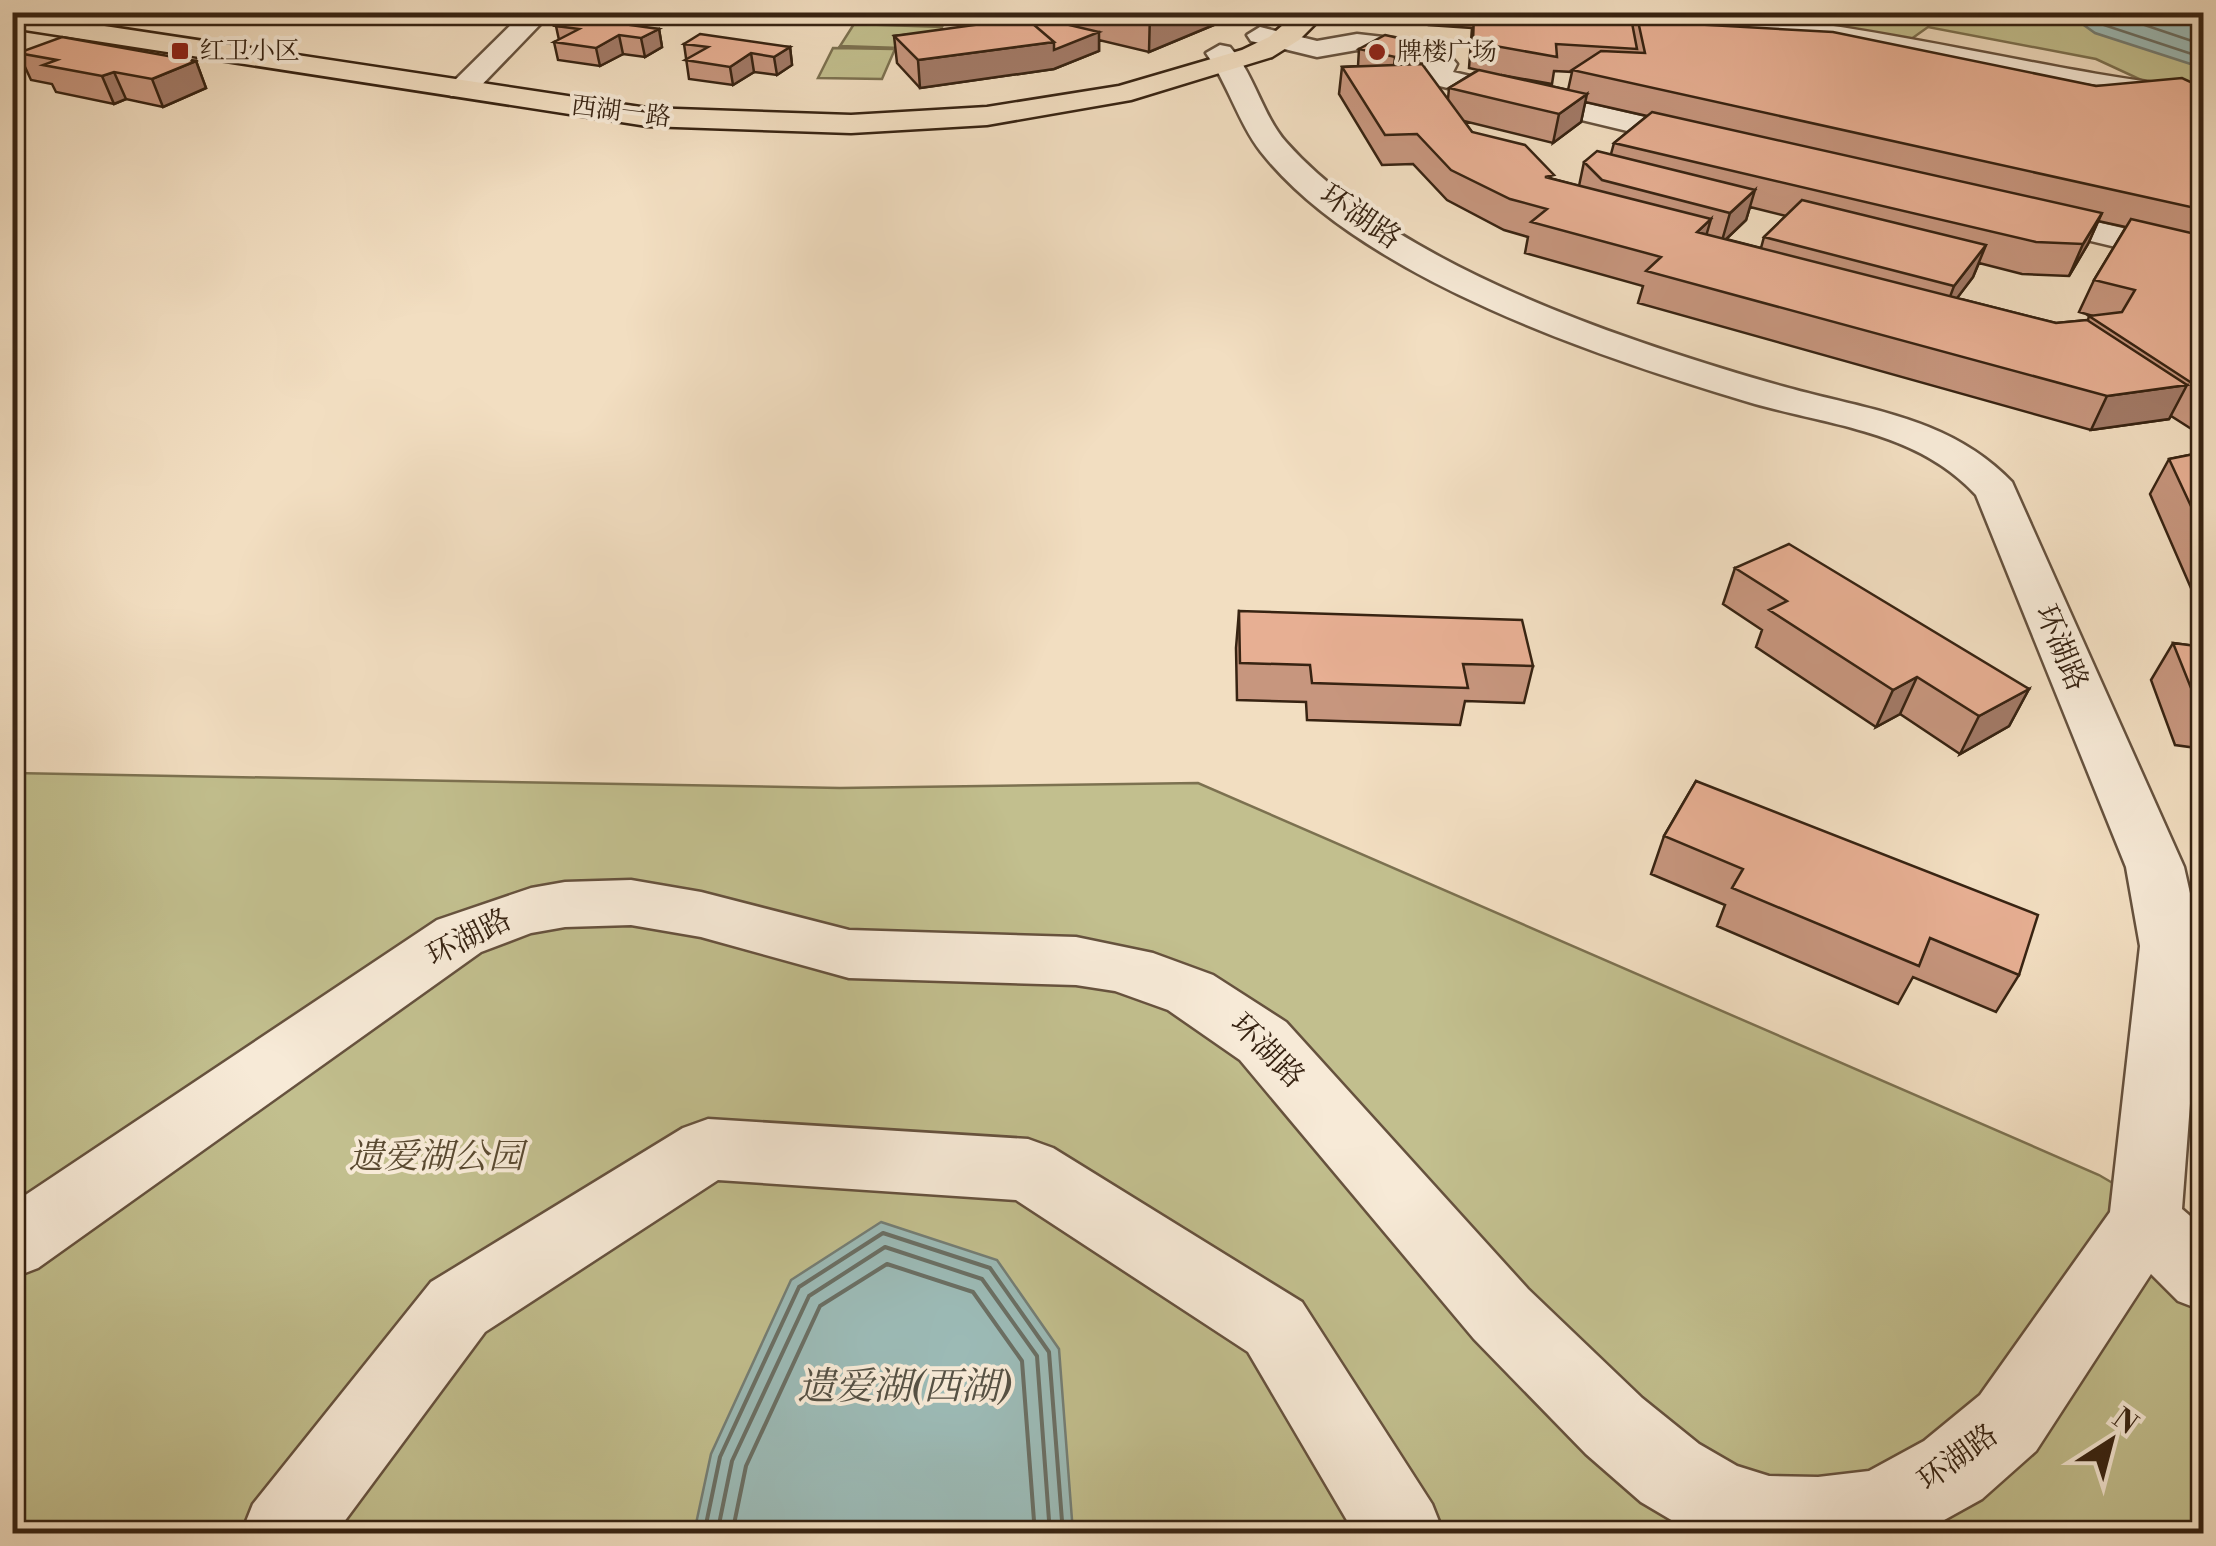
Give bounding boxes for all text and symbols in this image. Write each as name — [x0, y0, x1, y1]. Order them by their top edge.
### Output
place label: 红卫小区 — [200, 36, 300, 67]
place label: 牌楼广场 — [1397, 37, 1497, 68]
marker: 红卫小区 — [169, 40, 191, 62]
marker: 牌楼广场 — [1366, 41, 1388, 63]
street label: 西湖一路 — [569, 91, 673, 133]
street label: 环湖路 — [1312, 176, 1408, 258]
street label: 环湖路 — [2026, 599, 2096, 697]
street label: 环湖路 — [420, 901, 518, 975]
street label: 环湖路 — [1222, 1006, 1312, 1096]
park label: 遗爱湖公园 — [348, 1136, 528, 1179]
water label: 遗爱湖(西湖) — [797, 1364, 1012, 1411]
north arrow — [2061, 1391, 2161, 1491]
text: N — [2106, 1401, 2144, 1443]
street label: 环湖路 — [1910, 1416, 2006, 1500]

